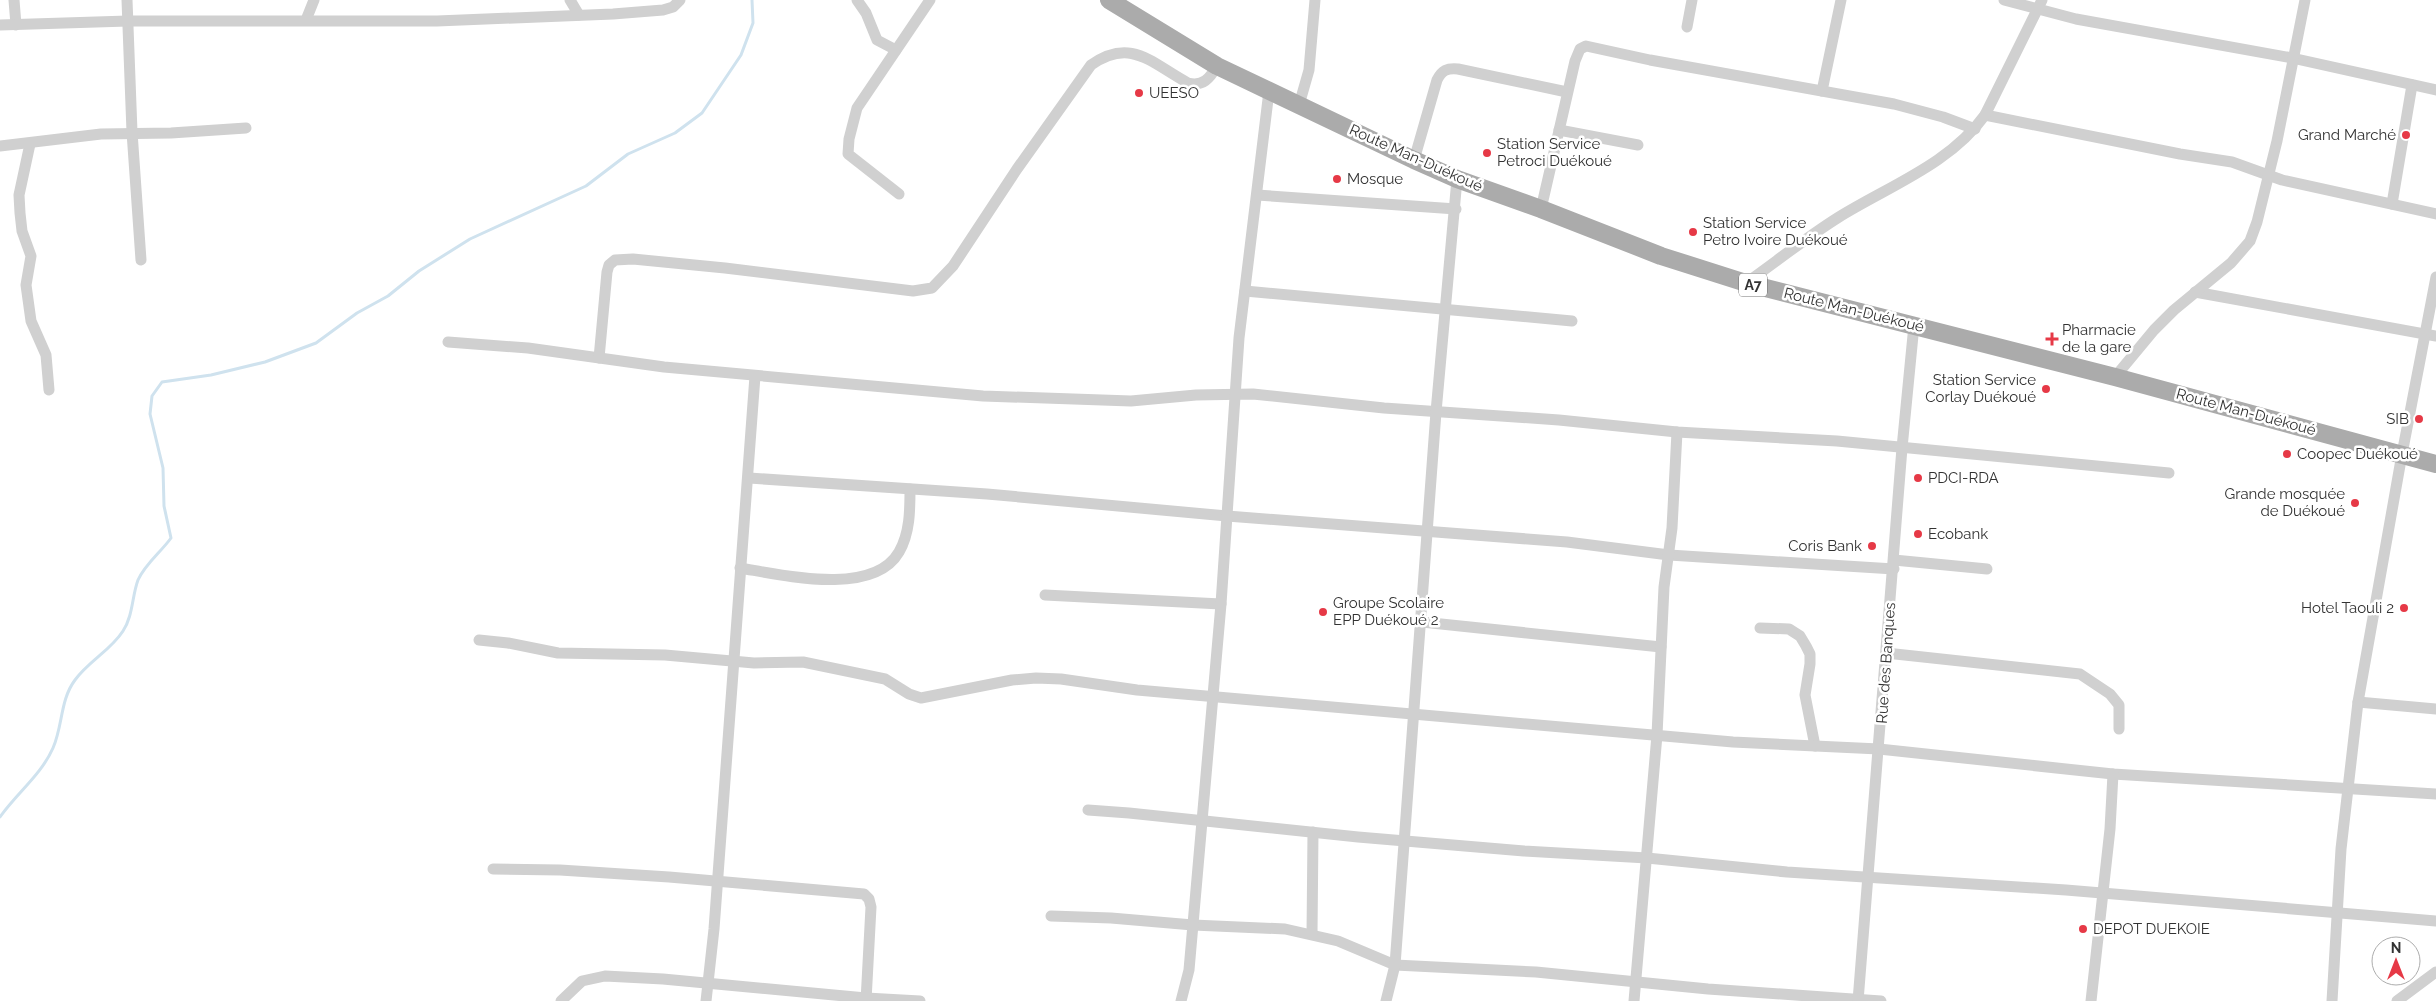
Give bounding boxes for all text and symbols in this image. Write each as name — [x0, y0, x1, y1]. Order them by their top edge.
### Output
place label: UEESO — [1149, 84, 1199, 102]
marker: UEESO — [1133, 87, 1145, 99]
street label: Route Man-Duékoué — [1347, 121, 1486, 196]
place label: Grand Marché — [2298, 126, 2396, 144]
marker: Grand Marché — [2400, 129, 2412, 141]
place label: Station Service Petroci Duékoué — [1497, 135, 1612, 170]
marker: Station Service Petroci Duékoué — [1481, 147, 1493, 159]
place label: Mosque — [1347, 170, 1403, 188]
marker: Mosque — [1331, 173, 1343, 185]
place label: Station Service Petro Ivoire Duékoué — [1703, 214, 1848, 249]
marker: Station Service Petro Ivoire Duékoué — [1687, 226, 1699, 238]
road number: A7 — [1739, 274, 1767, 296]
street label: Route Man-Duékoué — [1782, 284, 1926, 336]
place label: Pharmacie de la gare — [2062, 321, 2136, 356]
marker: Pharmacie de la gare — [2046, 333, 2058, 345]
place label: Station Service Corlay Duékoué — [1925, 371, 2036, 406]
marker: Station Service Corlay Duékoué — [2040, 383, 2052, 395]
street label: Route Man-Duékoué — [2174, 385, 2318, 439]
place label: SIB — [2386, 410, 2409, 428]
marker: SIB — [2413, 413, 2425, 425]
place label: Coopec Duékoué — [2297, 445, 2418, 463]
marker: Coopec Duékoué — [2281, 448, 2293, 460]
place label: PDCI-RDA — [1928, 469, 1999, 487]
marker: PDCI-RDA — [1912, 472, 1924, 484]
place label: Grande mosquée de Duékoué — [2224, 485, 2345, 520]
marker: Grande mosquée de Duékoué — [2349, 497, 2361, 509]
place label: Ecobank — [1928, 525, 1988, 543]
marker: Ecobank — [1912, 528, 1924, 540]
place label: Coris Bank — [1788, 537, 1862, 555]
marker: Coris Bank — [1866, 540, 1878, 552]
place label: Groupe Scolaire EPP Duékoué 2 — [1333, 594, 1444, 629]
place label: Hotel Taouli 2 — [2301, 599, 2394, 617]
street label: Rue des Banques — [1873, 602, 1899, 724]
marker: Hotel Taouli 2 — [2398, 602, 2410, 614]
marker: Groupe Scolaire EPP Duékoué 2 — [1317, 606, 1329, 618]
place label: DEPOT DUEKOIE — [2093, 920, 2210, 938]
marker: DEPOT DUEKOIE — [2077, 923, 2089, 935]
north arrow — [2371, 936, 2421, 986]
text: N — [2391, 940, 2401, 956]

